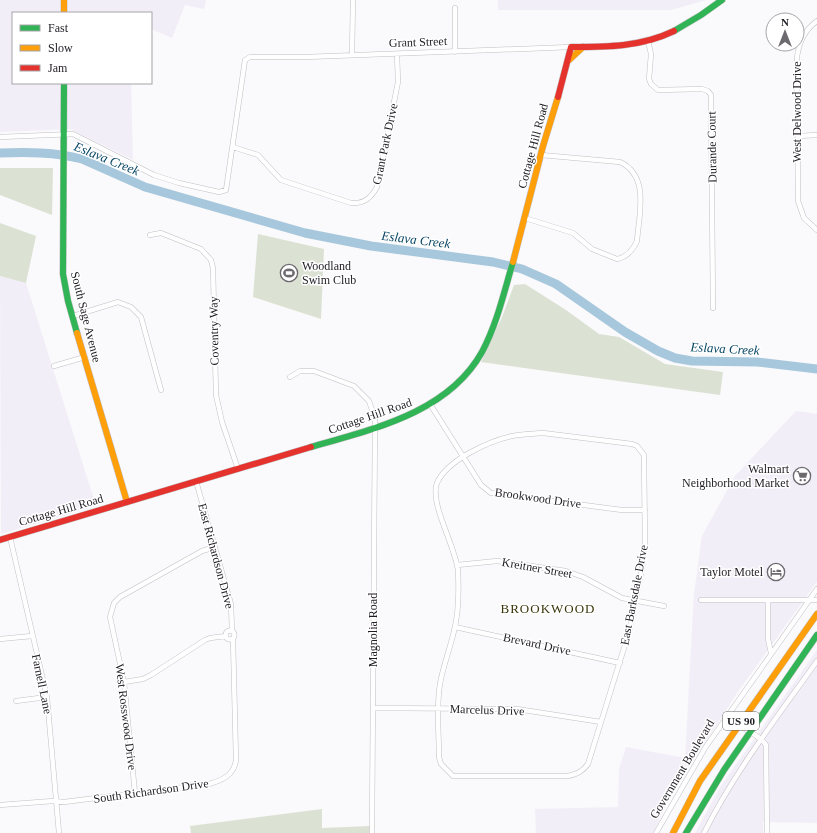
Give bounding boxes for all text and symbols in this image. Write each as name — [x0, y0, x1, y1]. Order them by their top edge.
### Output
legend — [12, 12, 152, 84]
north arrow — [765, 12, 805, 52]
text: N — [781, 16, 789, 28]
text: Fast — [48, 21, 69, 35]
street label: Grant Street — [389, 34, 448, 50]
text: Slow — [48, 41, 73, 55]
text: Jam — [48, 61, 68, 75]
street label: West Delwood Drive — [790, 61, 804, 163]
street label: Grant Park Drive — [370, 102, 400, 186]
street label: Cottage Hill Road — [515, 102, 551, 190]
street label: Durande Court — [704, 110, 720, 183]
water label: Eslava Creek — [71, 138, 142, 178]
water label: Eslava Creek — [380, 228, 451, 251]
place label: Woodland Swim Club — [302, 259, 356, 287]
sports icon: Woodland Swim Club — [279, 263, 299, 283]
street label: South Sage Avenue — [68, 270, 104, 364]
street label: Coventry Way — [206, 296, 222, 366]
water label: Eslava Creek — [689, 339, 760, 358]
street label: Cottage Hill Road — [326, 395, 414, 437]
place label: Walmart Neighborhood Market — [682, 462, 790, 490]
supermarket icon: Walmart Neighborhood Market — [792, 466, 812, 486]
street label: Brookwood Drive — [494, 485, 582, 511]
street label: Cottage Hill Road — [17, 491, 105, 529]
street label: East Richardson Drive — [195, 502, 237, 610]
street label: East Barksdale Drive — [617, 544, 651, 646]
street label: Kreitner Street — [501, 555, 574, 581]
hotel icon: Taylor Motel — [766, 562, 786, 582]
place label: Taylor Motel — [700, 565, 764, 579]
street label: Magnolia Road — [366, 593, 380, 667]
district label: BROOKWOOD — [501, 601, 595, 616]
street label: Brevard Drive — [502, 630, 572, 658]
street label: Farnell Lane — [29, 653, 55, 715]
street label: West Rosswood Drive — [113, 663, 139, 771]
street label: Marcelus Drive — [449, 702, 525, 718]
road number: US 90 — [723, 712, 759, 730]
street label: Government Boulevard — [647, 717, 717, 821]
street label: South Richardson Drive — [93, 776, 209, 806]

